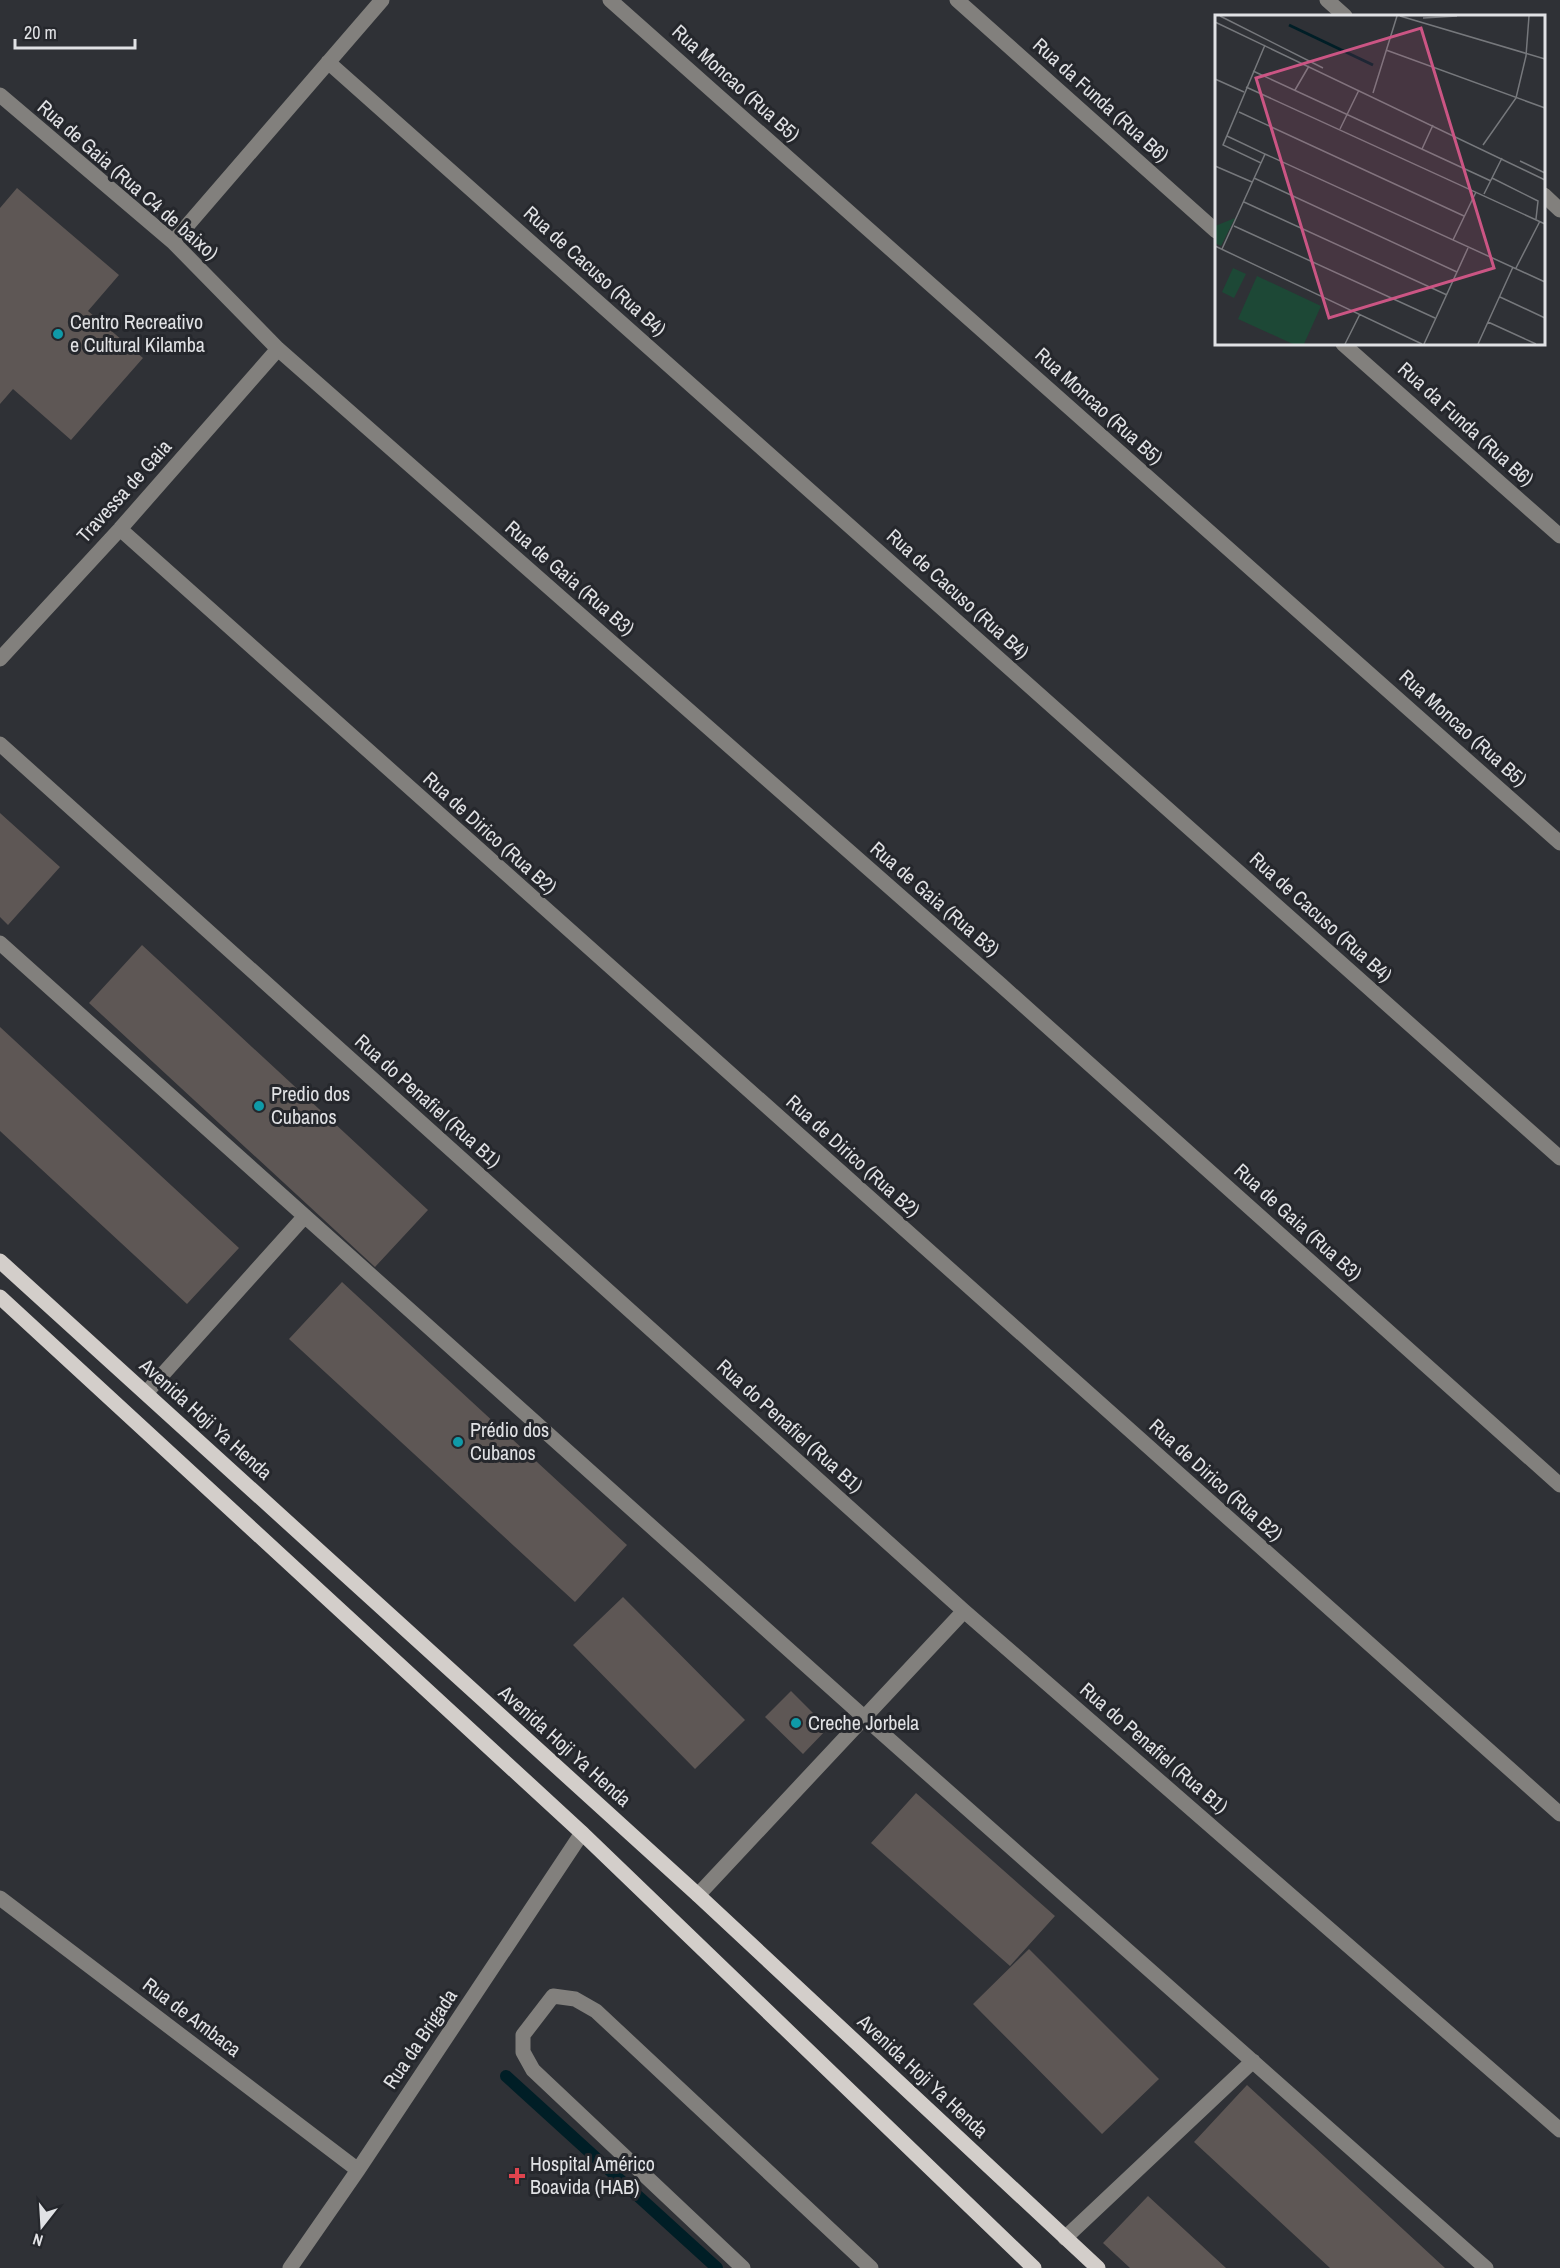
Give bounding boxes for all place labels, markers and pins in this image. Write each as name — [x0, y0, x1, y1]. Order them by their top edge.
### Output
place label: Centro Recreativo e Cultural Kilamba — [70, 308, 205, 358]
marker: Centro Recreativo e Cultural Kilamba — [51, 327, 65, 341]
place label: Predio dos Cubanos — [271, 1080, 350, 1130]
marker: Predio dos Cubanos — [252, 1099, 266, 1113]
place label: Prédio dos Cubanos — [470, 1416, 549, 1466]
marker: Prédio dos Cubanos — [451, 1435, 465, 1449]
place label: Creche Jorbela — [808, 1709, 919, 1736]
marker: Creche Jorbela — [789, 1716, 803, 1730]
place label: Hospital Américo Boavida (HAB) — [530, 2150, 655, 2200]
marker: Hospital Américo Boavida (HAB) — [508, 2167, 526, 2185]

